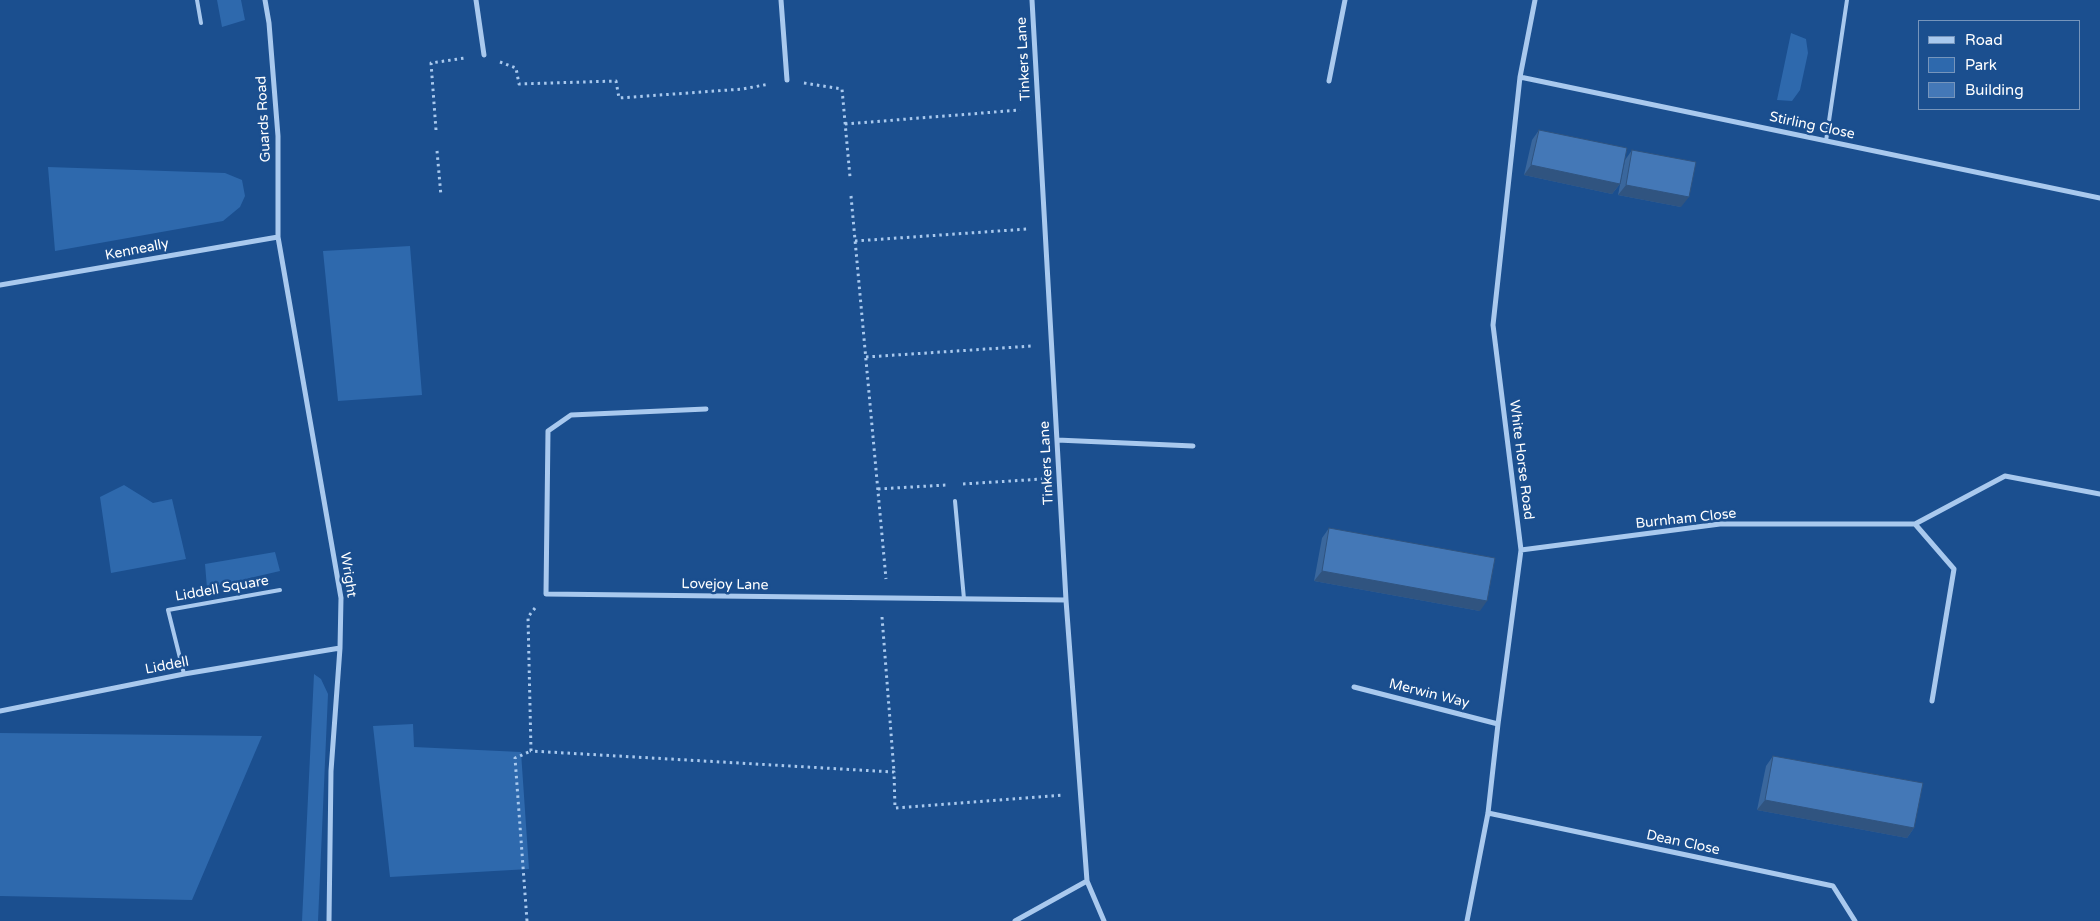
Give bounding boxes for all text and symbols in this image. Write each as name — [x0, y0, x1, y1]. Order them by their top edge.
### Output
street label: Tinkers Lane — [1013, 17, 1035, 101]
legend — [1918, 20, 2080, 110]
text: Road — [1965, 31, 2003, 49]
text: Park — [1965, 56, 1997, 74]
street label: Guards Road — [253, 75, 275, 163]
text: Building — [1965, 81, 2024, 99]
street label: Stirling Close — [1768, 109, 1856, 143]
street label: Kenneally — [104, 236, 170, 264]
street label: White Horse Road — [1505, 399, 1537, 521]
street label: Tinkers Lane — [1036, 421, 1058, 505]
street label: Burnham Close — [1635, 505, 1737, 533]
street label: Wright — [336, 551, 360, 599]
street label: Liddell Square — [174, 573, 270, 605]
street label: Lovejoy Lane — [681, 576, 769, 594]
street label: Liddell — [144, 654, 190, 678]
street label: Merwin Way — [1387, 676, 1471, 712]
street label: Dean Close — [1645, 827, 1721, 859]

